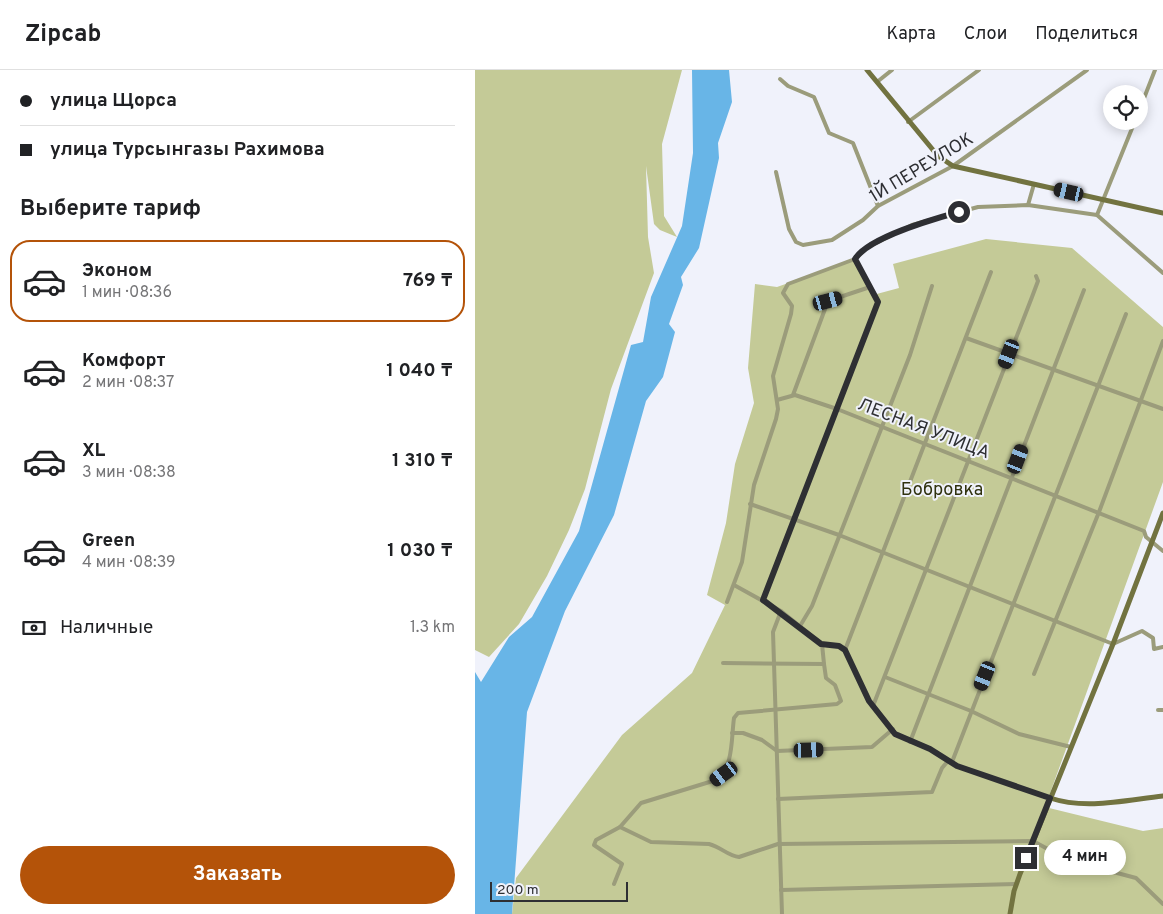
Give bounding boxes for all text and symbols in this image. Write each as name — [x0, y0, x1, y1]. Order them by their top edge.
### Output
text: Zipcab — [25, 20, 101, 50]
text: Карта — [886, 23, 936, 46]
text: Слои — [964, 23, 1007, 46]
text: Поделиться — [1035, 23, 1138, 46]
map controls — [1103, 85, 1148, 130]
button: locate — [1103, 85, 1148, 130]
text: улица Щорса — [50, 89, 177, 113]
street label: 1Й ПЕРЕУЛОК — [864, 126, 978, 208]
text: улица Турсынгазы Рахимова — [50, 138, 325, 162]
car — [1052, 181, 1085, 203]
text: Выберите тариф — [20, 196, 201, 223]
route start — [948, 201, 970, 223]
icon: car — [22, 259, 67, 304]
text: Эконом — [82, 259, 152, 283]
text: 769 ₸ — [403, 269, 453, 293]
text: 1 мин · 08:36 — [82, 283, 172, 303]
car — [811, 290, 844, 312]
car — [996, 337, 1021, 371]
icon: car — [22, 349, 67, 394]
text: Комфорт — [82, 349, 165, 373]
text: 1 040 ₸ — [386, 359, 453, 383]
text: 2 мин · 08:37 — [82, 373, 174, 393]
street label: ЛЕСНАЯ УЛИЦА — [854, 394, 993, 465]
icon: car — [22, 439, 67, 484]
text: XL — [82, 439, 105, 463]
car — [1005, 442, 1030, 476]
text: 1 310 ₸ — [392, 449, 453, 473]
text: 3 мин · 08:38 — [82, 463, 176, 483]
park label: Бобровка — [901, 479, 983, 502]
icon: car — [22, 529, 67, 574]
text: Green — [82, 529, 135, 553]
text: 1 030 ₸ — [387, 539, 453, 563]
text: 4 мин · 08:39 — [82, 553, 176, 573]
icon: cash — [20, 614, 48, 642]
text: Наличные — [60, 616, 153, 640]
text: 1.3 km — [410, 618, 455, 638]
car — [972, 659, 997, 693]
car — [793, 742, 824, 758]
car — [707, 759, 740, 789]
callout: 4 мин — [1043, 840, 1126, 876]
button: Заказать — [20, 846, 455, 904]
route end — [1015, 847, 1037, 869]
text: 4 мин — [1062, 847, 1108, 867]
scale bar — [490, 879, 627, 902]
text: 200 m — [497, 882, 539, 899]

